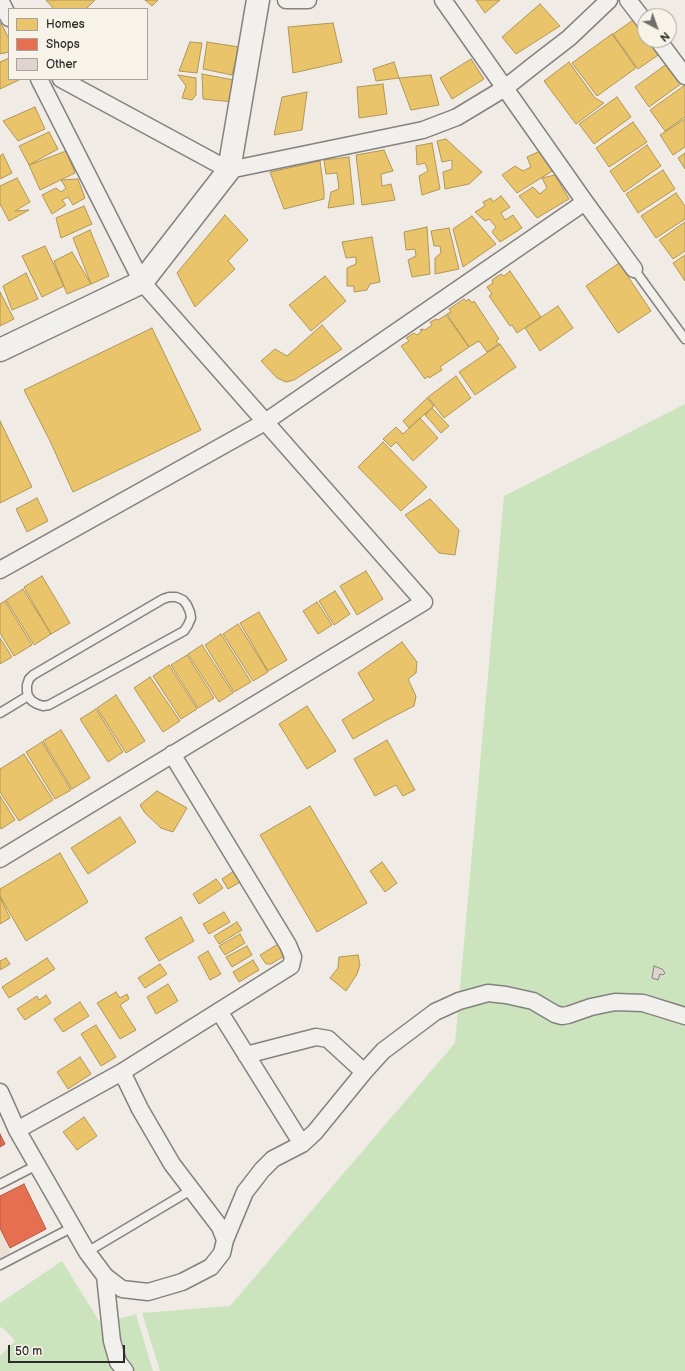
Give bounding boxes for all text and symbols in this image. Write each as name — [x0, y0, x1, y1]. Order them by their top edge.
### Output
legend — [8, 8, 148, 80]
north arrow — [637, 8, 677, 48]
text: Homes — [46, 17, 85, 32]
text: N — [657, 29, 672, 44]
text: Shops — [46, 37, 80, 52]
text: Other — [46, 57, 77, 72]
scale bar — [10, 1337, 127, 1363]
text: 50 m — [15, 1344, 42, 1359]

